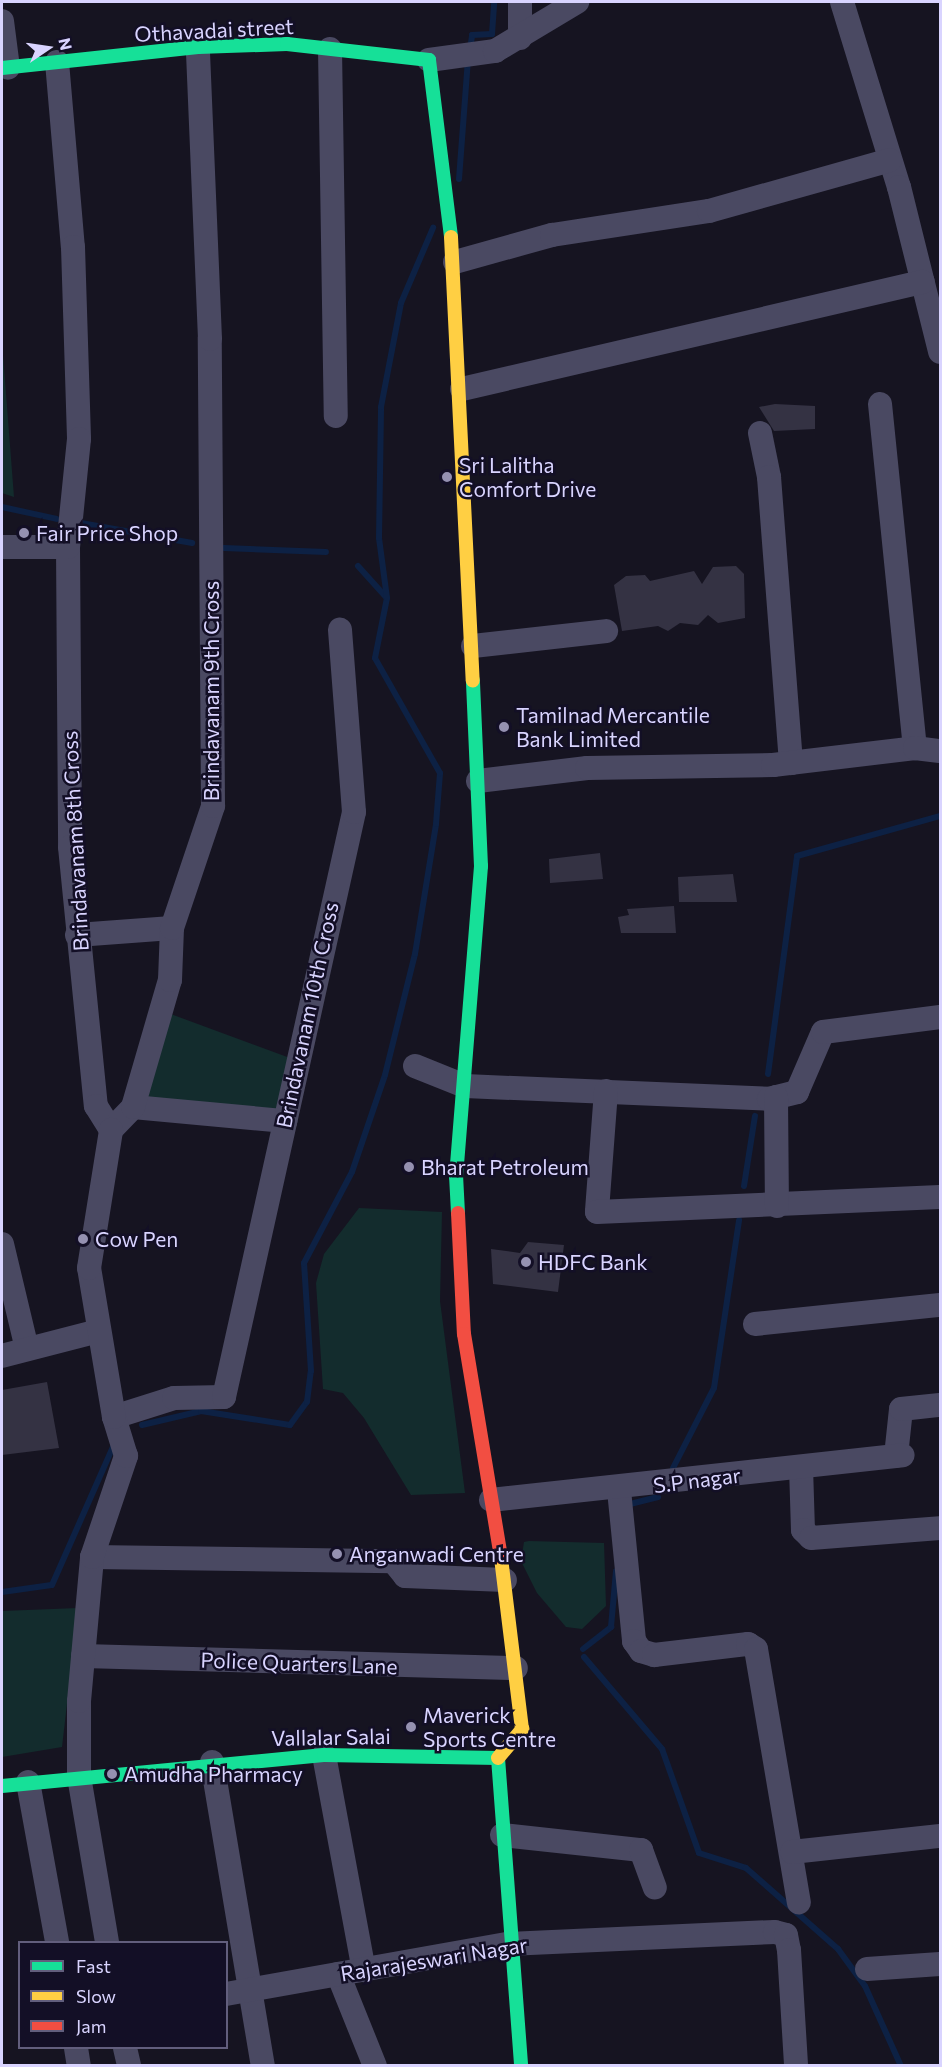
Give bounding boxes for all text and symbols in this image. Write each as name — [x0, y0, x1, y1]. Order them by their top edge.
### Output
street label: Othavadai street — [134, 13, 294, 47]
north arrow — [18, 18, 78, 78]
text: N — [55, 36, 77, 52]
place label: Sri Lalitha Comfort Drive — [459, 452, 596, 502]
marker: Sri Lalitha Comfort Drive — [440, 470, 454, 484]
place label: Fair Price Shop — [36, 520, 178, 546]
marker: Fair Price Shop — [17, 526, 31, 540]
street label: Brindavanam 9th Cross — [198, 581, 224, 801]
place label: Tamilnad Mercantile Bank Limited — [516, 702, 710, 752]
marker: Tamilnad Mercantile Bank Limited — [497, 720, 511, 734]
street label: Brindavanam 8th Cross — [57, 730, 93, 952]
street label: Brindavanam 10th Cross — [271, 900, 343, 1130]
place label: Bharat Petroleum — [421, 1154, 589, 1180]
marker: Bharat Petroleum — [402, 1160, 416, 1174]
place label: Cow Pen — [95, 1226, 178, 1252]
marker: Cow Pen — [76, 1232, 90, 1246]
place label: HDFC Bank — [538, 1249, 648, 1275]
marker: HDFC Bank — [519, 1255, 533, 1269]
street label: S.P nagar — [652, 1462, 742, 1498]
place label: Anganwadi Centre — [349, 1541, 524, 1567]
marker: Anganwadi Centre — [330, 1547, 344, 1561]
street label: Police Quarters Lane — [200, 1647, 398, 1679]
place label: Maverick Sports Centre — [423, 1702, 556, 1752]
marker: Maverick Sports Centre — [404, 1720, 418, 1734]
street label: Vallalar Salai — [271, 1723, 391, 1751]
place label: Amudha Pharmacy — [124, 1761, 303, 1787]
marker: Amudha Pharmacy — [105, 1767, 119, 1781]
street label: Rajarajeswari Nagar — [339, 1932, 529, 1986]
legend — [18, 1941, 228, 2049]
text: Fast — [76, 1955, 111, 1977]
text: Slow — [76, 1985, 116, 2007]
text: Jam — [76, 2015, 106, 2037]

